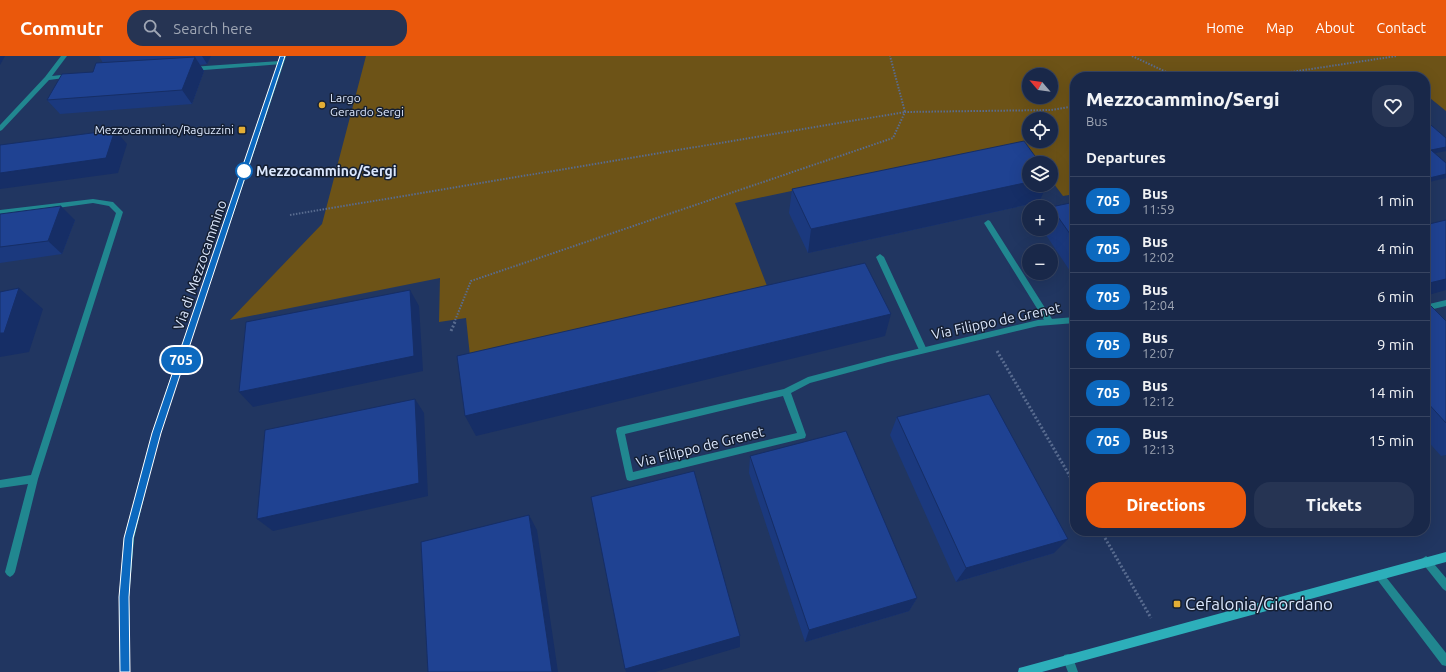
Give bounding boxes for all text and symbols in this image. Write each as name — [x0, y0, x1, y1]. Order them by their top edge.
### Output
search box — [127, 10, 407, 46]
text: Commutr — [20, 17, 103, 39]
icon: search — [141, 17, 163, 39]
text: Search here — [173, 20, 253, 37]
text: Home — [1206, 20, 1244, 36]
text: Map — [1266, 20, 1294, 36]
text: About — [1316, 20, 1355, 36]
text: Contact — [1377, 20, 1426, 36]
north arrow — [1022, 68, 1058, 104]
map controls — [1022, 68, 1058, 280]
button: heart — [1372, 85, 1414, 127]
text: Mezzocammino/Sergi — [1086, 88, 1279, 110]
place label: Largo Gerardo Sergi — [330, 91, 404, 118]
marker: Largo Gerardo Sergi — [317, 100, 327, 110]
button: locate — [1022, 112, 1058, 148]
text: Bus — [1086, 114, 1107, 128]
place label: Mezzocammino/Raguzzini — [94, 123, 234, 136]
marker: Mezzocammino/Raguzzini — [237, 125, 247, 135]
text: Departures — [1086, 149, 1166, 166]
button: layers — [1022, 156, 1058, 192]
marker: Mezzocammino/Sergi — [235, 162, 253, 180]
place label: Mezzocammino/Sergi — [256, 163, 397, 179]
text: Bus — [1142, 185, 1168, 202]
text: 1 min — [1377, 192, 1414, 209]
text: 705 — [1096, 193, 1120, 209]
street label: Via di Mezzocammino — [170, 198, 230, 332]
button: + — [1022, 200, 1058, 236]
text: 11:59 — [1142, 202, 1175, 216]
text: Bus — [1142, 233, 1168, 250]
text: 4 min — [1377, 240, 1414, 257]
text: 705 — [1096, 241, 1120, 257]
button: − — [1022, 244, 1058, 280]
text: 12:02 — [1142, 250, 1175, 264]
text: Bus — [1142, 281, 1168, 298]
text: 6 min — [1377, 288, 1414, 305]
text: 705 — [1096, 289, 1120, 305]
text: 12:04 — [1142, 298, 1175, 312]
street label: Via Filippo de Grenet — [930, 299, 1062, 342]
text: Bus — [1142, 329, 1168, 346]
text: 9 min — [1377, 336, 1414, 353]
text: 705 — [1096, 337, 1120, 353]
text: 12:07 — [1142, 346, 1175, 360]
line badge: 705 — [158, 347, 204, 373]
text: 705 — [169, 352, 193, 368]
text: Bus — [1142, 377, 1168, 394]
text: 14 min — [1368, 384, 1414, 401]
text: 705 — [1096, 385, 1120, 401]
text: 12:12 — [1142, 394, 1175, 408]
street label: Via Filippo de Grenet — [634, 423, 766, 471]
text: Bus — [1142, 425, 1168, 442]
text: 15 min — [1368, 432, 1414, 449]
text: 705 — [1096, 433, 1120, 449]
text: 12:13 — [1142, 442, 1175, 456]
button: Directions — [1086, 482, 1246, 528]
button: Tickets — [1254, 482, 1414, 528]
place label: Cefalonia/Giordano — [1185, 594, 1333, 613]
marker: Cefalonia/Giordano — [1172, 599, 1182, 609]

